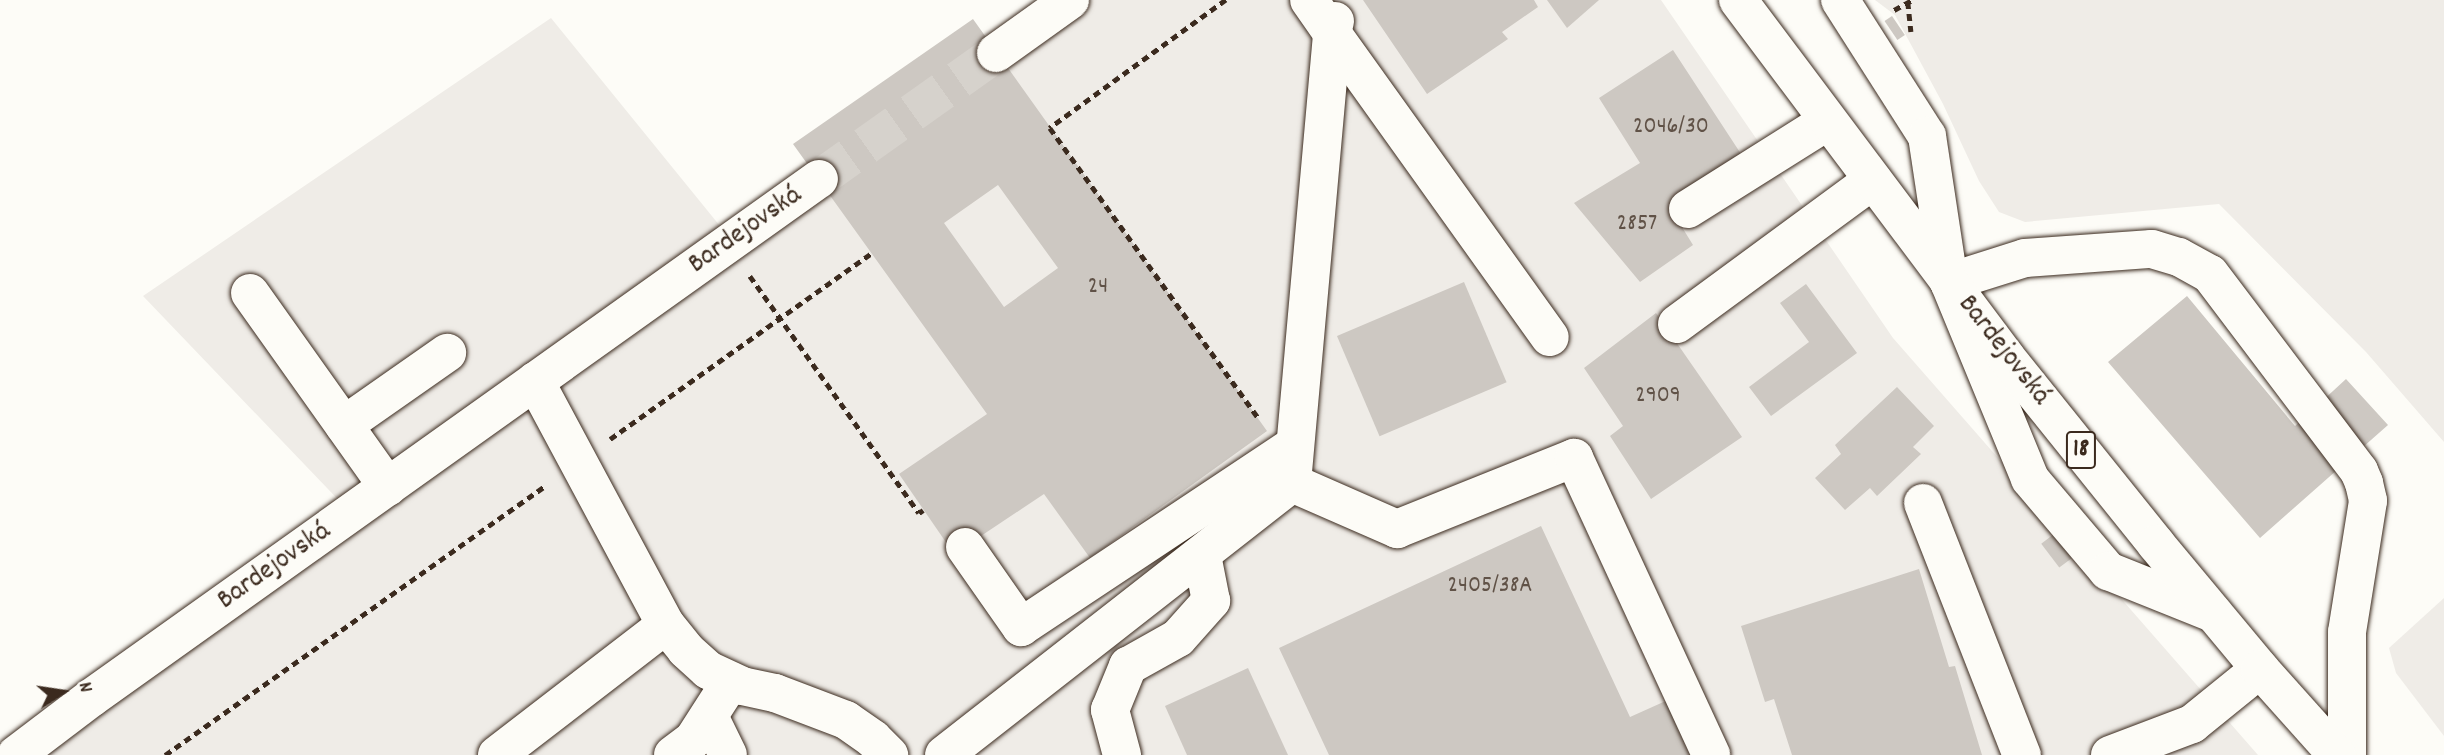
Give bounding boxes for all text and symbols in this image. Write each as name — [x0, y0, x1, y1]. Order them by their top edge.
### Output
house number: 2046/30 — [1633, 114, 1709, 142]
street label: Bardejovská — [683, 180, 809, 282]
house number: 2857 — [1617, 211, 1657, 239]
house number: 24 — [1088, 274, 1108, 302]
street label: Bardejovská — [1949, 289, 2057, 413]
house number: 2909 — [1635, 383, 1681, 411]
road number: 18 — [2065, 428, 2097, 472]
street label: Bardejovská — [212, 516, 338, 618]
house number: 2405/38A — [1448, 573, 1532, 601]
north arrow — [28, 657, 98, 727]
text: N — [70, 680, 98, 695]

